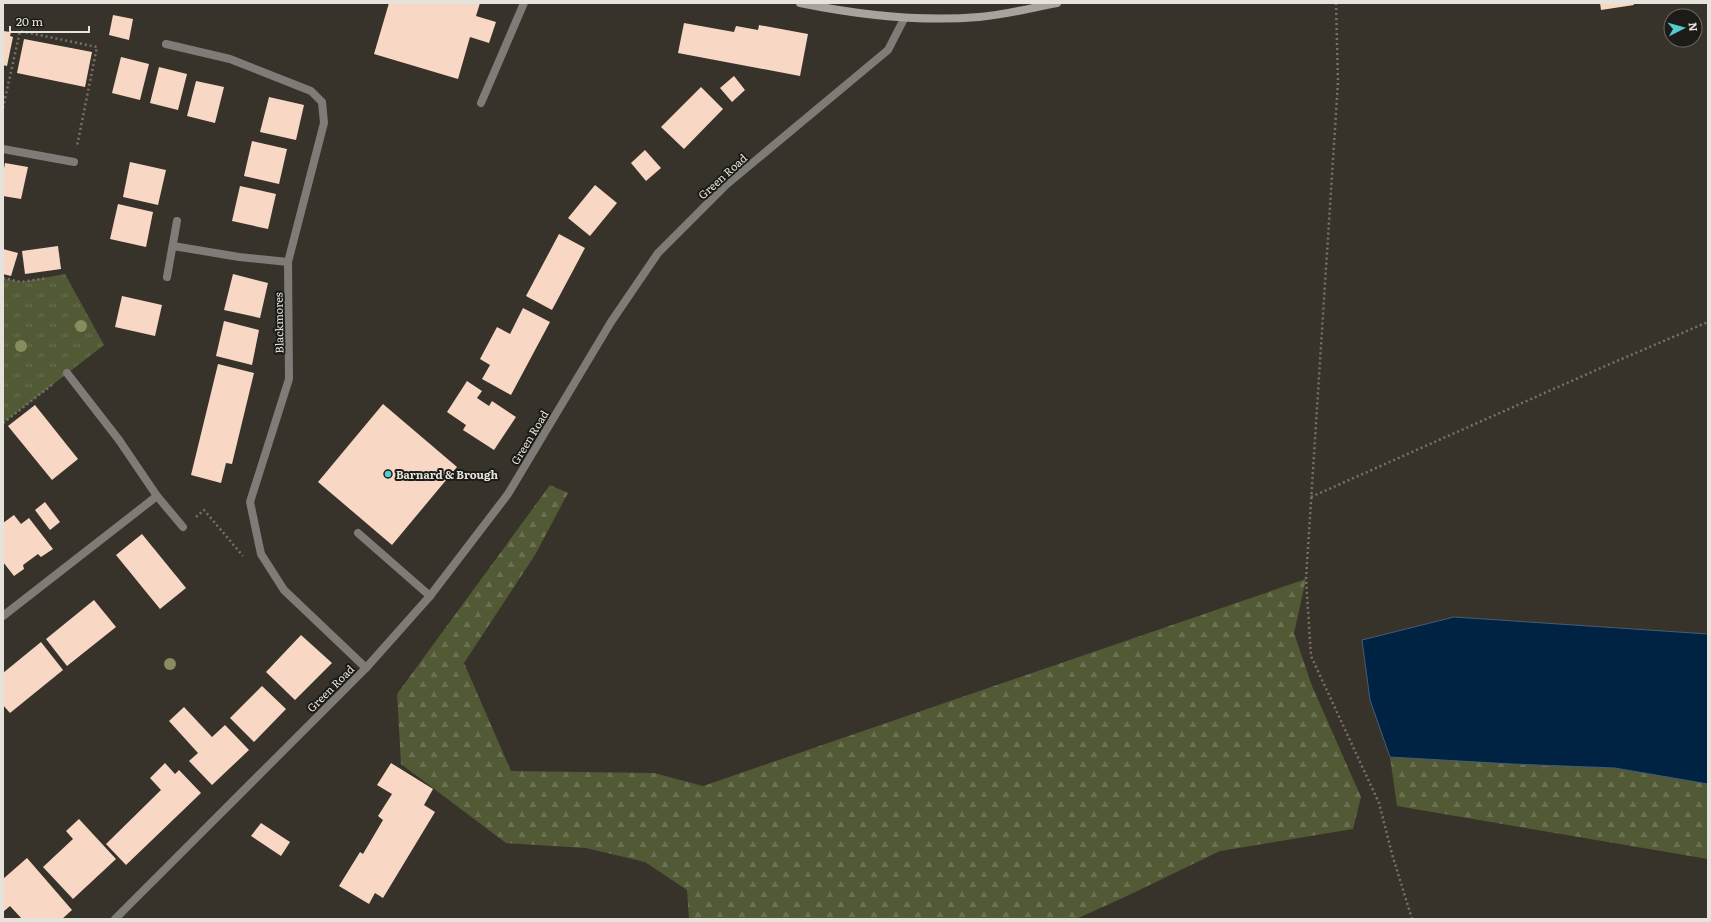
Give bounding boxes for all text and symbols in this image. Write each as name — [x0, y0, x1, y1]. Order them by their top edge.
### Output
scale bar — [10, 8, 89, 34]
north arrow — [1663, 8, 1703, 48]
text: 20 m — [16, 12, 43, 30]
text: N — [1686, 21, 1702, 32]
street label: Green Road — [694, 150, 750, 202]
street label: Blackmores — [269, 292, 287, 354]
street label: Green Road — [506, 407, 552, 467]
place label: Barnard & Brough — [396, 466, 499, 482]
marker: Barnard & Brough — [383, 469, 393, 479]
street label: Green Road — [303, 661, 357, 715]

